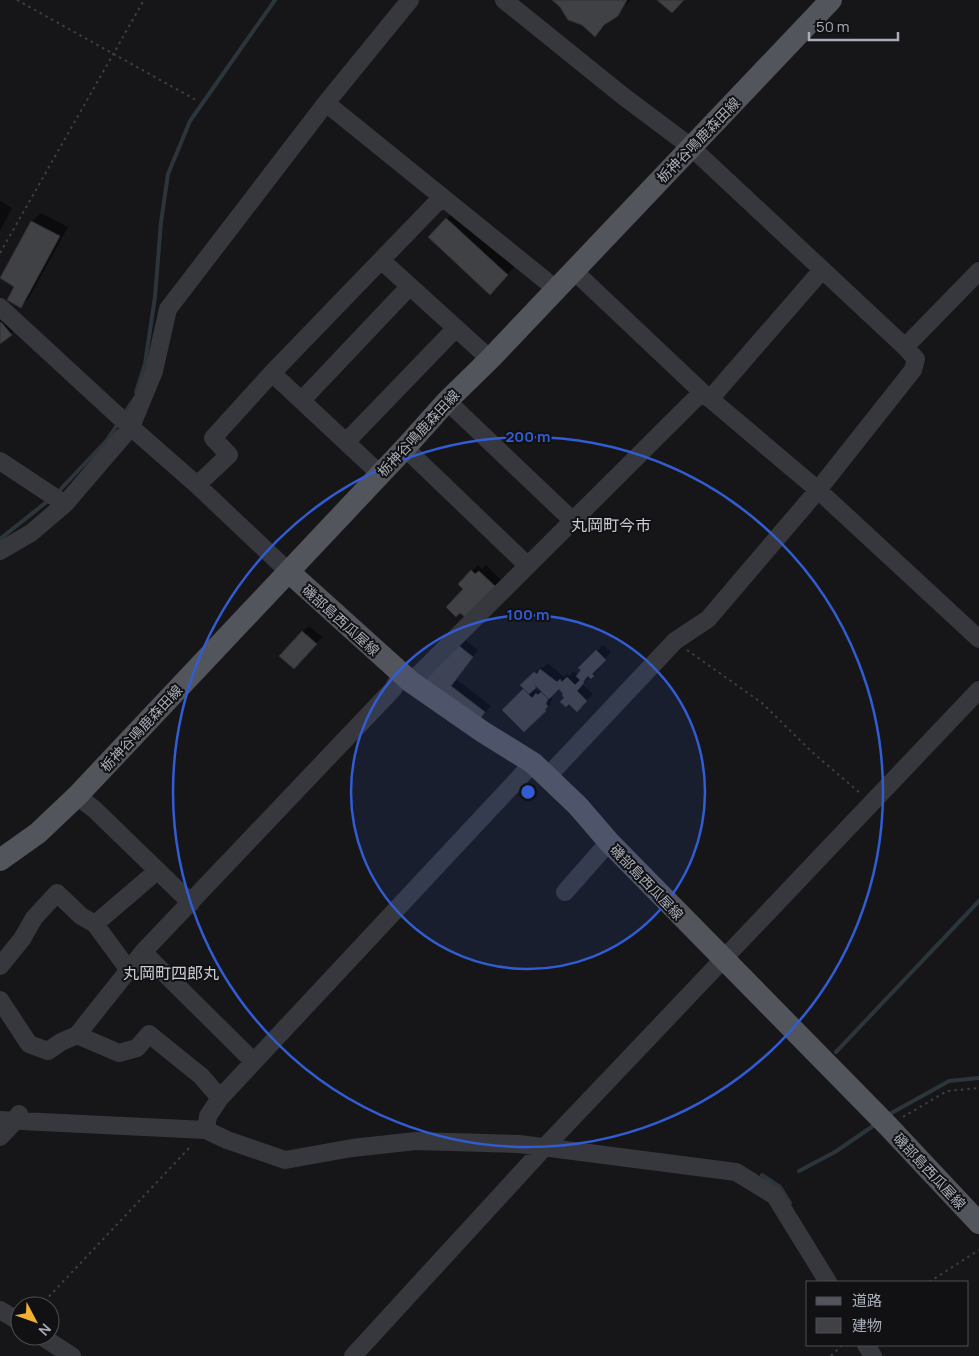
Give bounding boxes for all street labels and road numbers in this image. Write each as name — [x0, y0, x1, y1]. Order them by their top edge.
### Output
street label: 栃神谷鳴鹿森田線 — [652, 93, 744, 187]
street label: 栃神谷鳴鹿森田線 — [373, 386, 463, 480]
street label: 磯部島西瓜屋線 — [298, 580, 384, 660]
street label: 栃神谷鳴鹿森田線 — [96, 681, 186, 775]
street label: 磯部島西瓜屋線 — [606, 840, 688, 924]
street label: 磯部島西瓜屋線 — [890, 1129, 970, 1213]

